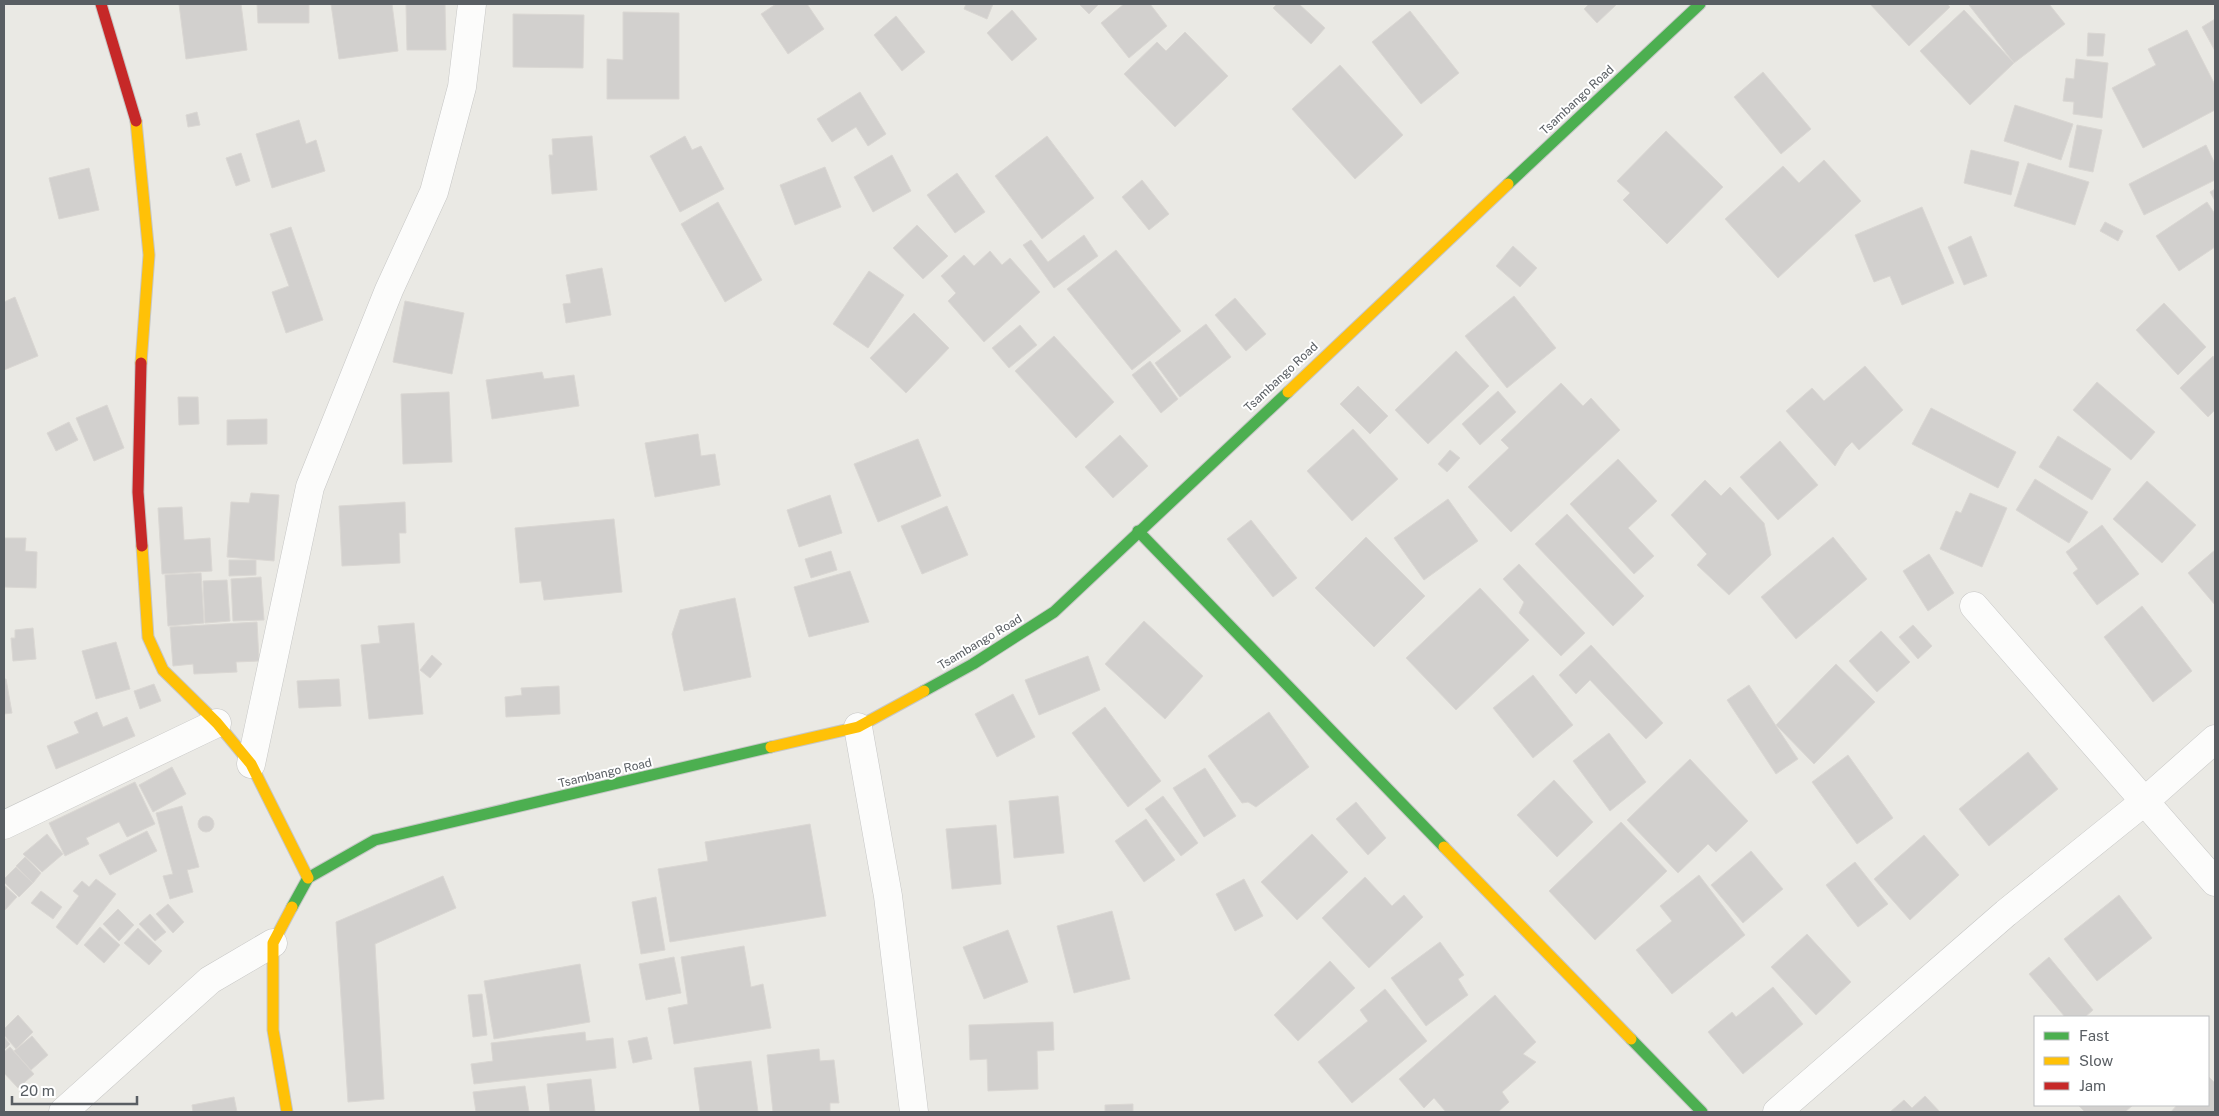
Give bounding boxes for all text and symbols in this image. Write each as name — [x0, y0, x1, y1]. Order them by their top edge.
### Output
street label: Tsambango Road — [1537, 62, 1617, 138]
street label: Tsambango Road — [1241, 339, 1321, 415]
street label: Tsambango Road — [935, 611, 1025, 673]
street label: Tsambango Road — [557, 755, 653, 791]
legend — [2034, 1016, 2209, 1106]
text: Fast — [2079, 1027, 2109, 1044]
text: Slow — [2079, 1052, 2114, 1069]
scale bar — [12, 1074, 138, 1106]
text: Jam — [2079, 1077, 2106, 1094]
text: 20 m — [20, 1082, 55, 1099]

